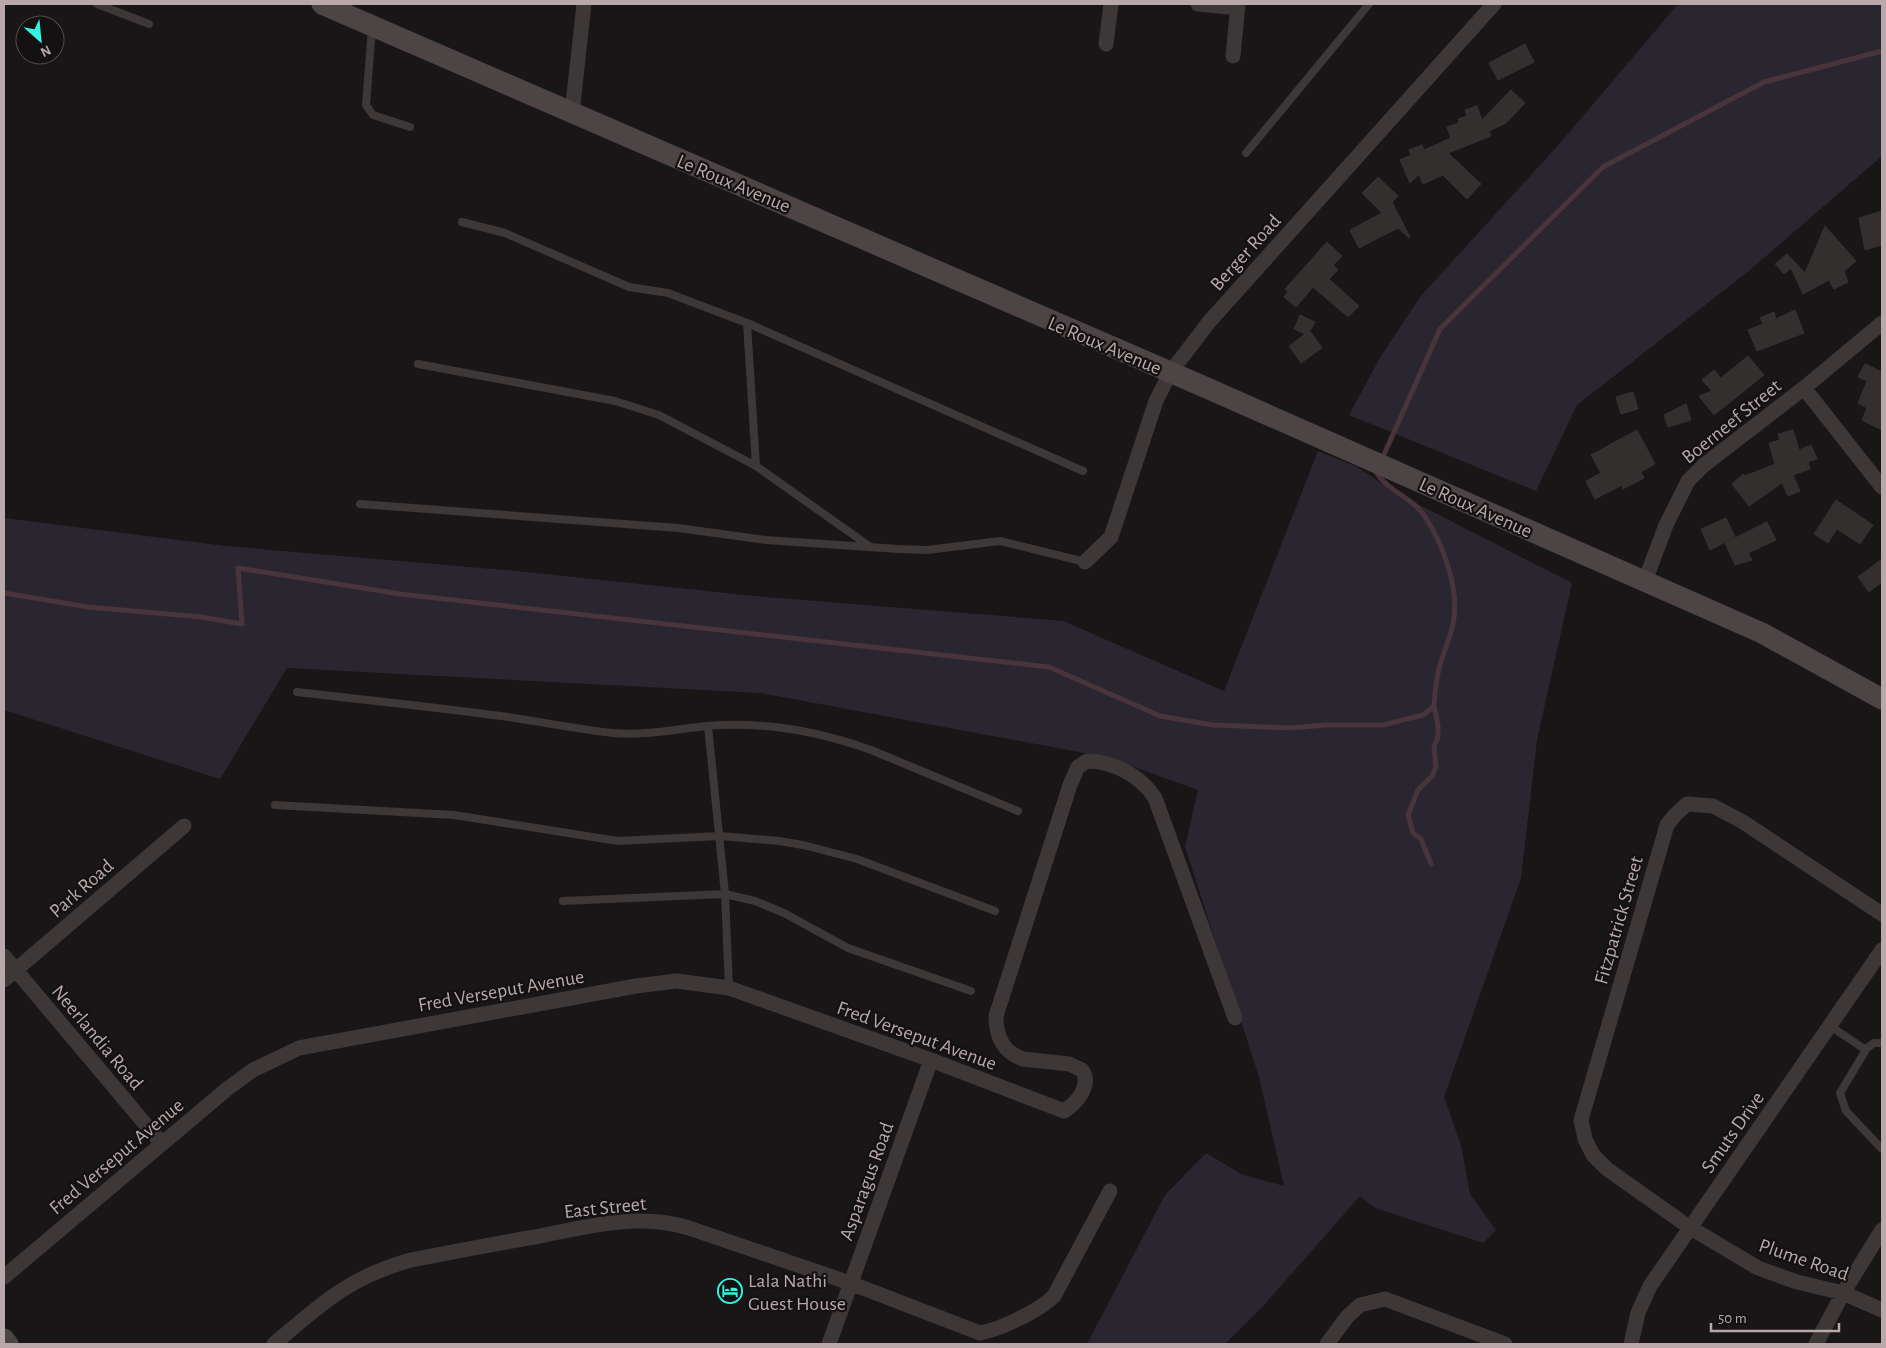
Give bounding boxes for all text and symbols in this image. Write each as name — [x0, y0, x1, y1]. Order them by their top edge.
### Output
north arrow — [15, 15, 65, 65]
text: N — [38, 42, 53, 59]
street label: Le Roux Avenue — [674, 151, 793, 217]
street label: Berger Road — [1207, 211, 1285, 295]
street label: Le Roux Avenue — [1045, 313, 1164, 379]
street label: Boerneef Street — [1678, 375, 1786, 468]
street label: Le Roux Avenue — [1416, 474, 1535, 542]
street label: Fitzpatrick Street — [1591, 853, 1647, 987]
street label: Park Road — [46, 856, 118, 922]
street label: Fred Verseput Avenue — [417, 967, 586, 1015]
street label: Neerlandia Road — [48, 981, 147, 1094]
street label: Fred Verseput Avenue — [834, 998, 999, 1074]
street label: Smuts Drive — [1698, 1088, 1768, 1177]
street label: Fred Verseput Avenue — [46, 1095, 188, 1219]
street label: Asparagus Road — [836, 1120, 898, 1243]
street label: East Street — [563, 1194, 648, 1222]
street label: Plume Road — [1756, 1235, 1851, 1285]
place label: Lala Nathi Guest House — [748, 1271, 846, 1314]
hotel icon: Lala Nathi Guest House — [717, 1278, 743, 1304]
scale bar — [1711, 1300, 1838, 1332]
text: 50 m — [1718, 1311, 1747, 1326]

